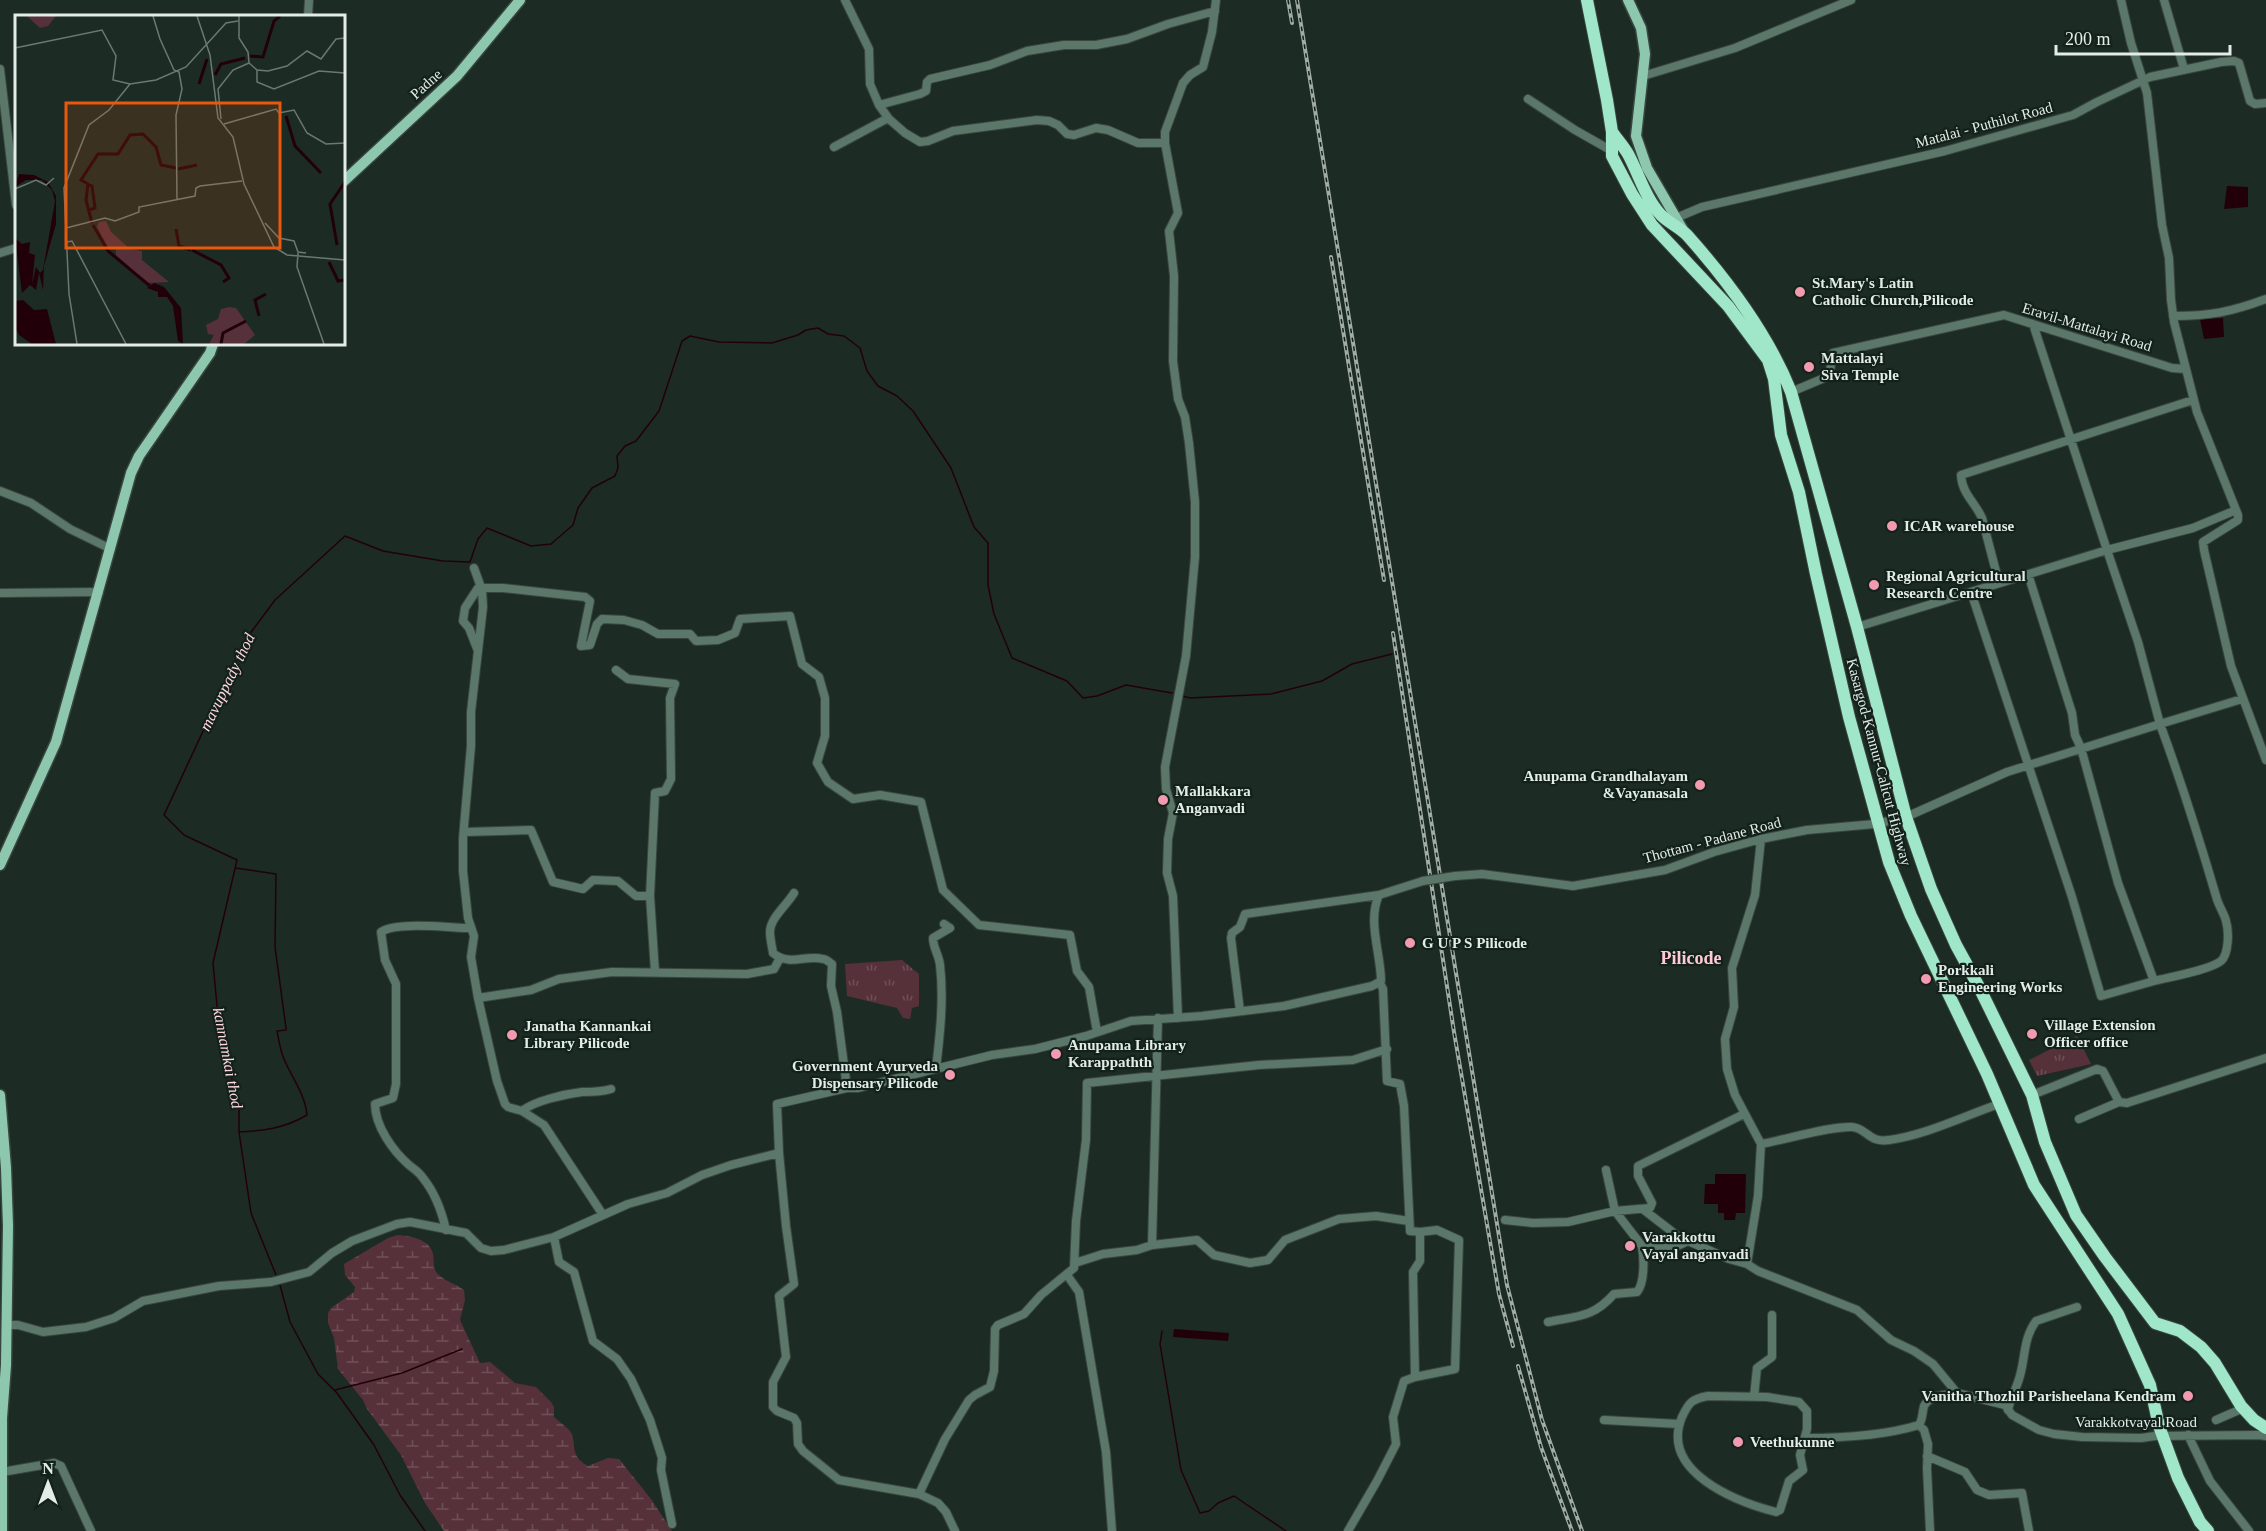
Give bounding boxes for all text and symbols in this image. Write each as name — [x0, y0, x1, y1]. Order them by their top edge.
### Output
inset map — [15, 15, 345, 345]
scale bar — [2056, 18, 2230, 56]
text: 200 m — [2065, 29, 2111, 49]
street label: Padne — [407, 66, 445, 102]
street label: Matalai - Puthilot Road — [1914, 99, 2055, 151]
place label: St.Mary's Latin Catholic Church,Pilicode — [1812, 275, 1974, 308]
marker: St.Mary's Latin Catholic Church,Pilicode — [1793, 285, 1807, 299]
street label: Eravil-Mattalayi Road — [2020, 300, 2154, 354]
place label: Mattalayi Siva Temple — [1821, 350, 1899, 383]
marker: Mattalayi Siva Temple — [1802, 360, 1816, 374]
place label: ICAR warehouse — [1904, 518, 2014, 534]
marker: ICAR warehouse — [1885, 519, 1899, 533]
place label: Regional Agricultural Research Centre — [1886, 568, 2026, 601]
marker: Regional Agricultural Research Centre — [1867, 578, 1881, 592]
water label: mavuppady thod — [196, 630, 259, 734]
street label: Kasargod-Kannur-Calicut Highway — [1844, 657, 1915, 868]
place label: Anupama Grandhalayam &Vayanasala — [1523, 768, 1688, 801]
marker: Anupama Grandhalayam &Vayanasala — [1693, 778, 1707, 792]
place label: Mallakkara Anganvadi — [1175, 783, 1251, 816]
marker: Mallakkara Anganvadi — [1156, 793, 1170, 807]
street label: Thottam - Padane Road — [1641, 814, 1783, 866]
place label: G U P S Pilicode — [1422, 935, 1527, 951]
marker: G U P S Pilicode — [1403, 936, 1417, 950]
district label: Pilicode — [1661, 948, 1722, 968]
place label: Porkkali Engineering Works — [1938, 962, 2062, 995]
marker: Porkkali Engineering Works — [1919, 972, 1933, 986]
water label: kannamkai thod — [210, 1006, 246, 1111]
place label: Village Extension Officer office — [2044, 1017, 2156, 1050]
place label: Janatha Kannankai Library Pilicode — [524, 1018, 651, 1051]
marker: Village Extension Officer office — [2025, 1027, 2039, 1041]
marker: Janatha Kannankai Library Pilicode — [505, 1028, 519, 1042]
place label: Anupama Library Karappathth — [1068, 1037, 1186, 1070]
marker: Anupama Library Karappathth — [1049, 1047, 1063, 1061]
place label: Government Ayurveda Dispensary Pilicode — [792, 1058, 938, 1091]
marker: Government Ayurveda Dispensary Pilicode — [943, 1068, 957, 1082]
place label: Varakkottu Vayal anganvadi — [1642, 1229, 1749, 1262]
marker: Varakkottu Vayal anganvadi — [1623, 1239, 1637, 1253]
place label: Vanitha Thozhil Parisheelana Kendram — [1921, 1388, 2176, 1404]
marker: Vanitha Thozhil Parisheelana Kendram — [2181, 1389, 2195, 1403]
street label: Varakkotvayal Road — [2075, 1414, 2198, 1430]
place label: Veethukunne — [1750, 1434, 1835, 1450]
marker: Veethukunne — [1731, 1435, 1745, 1449]
north arrow — [18, 1453, 78, 1513]
text: N — [42, 1460, 54, 1477]

